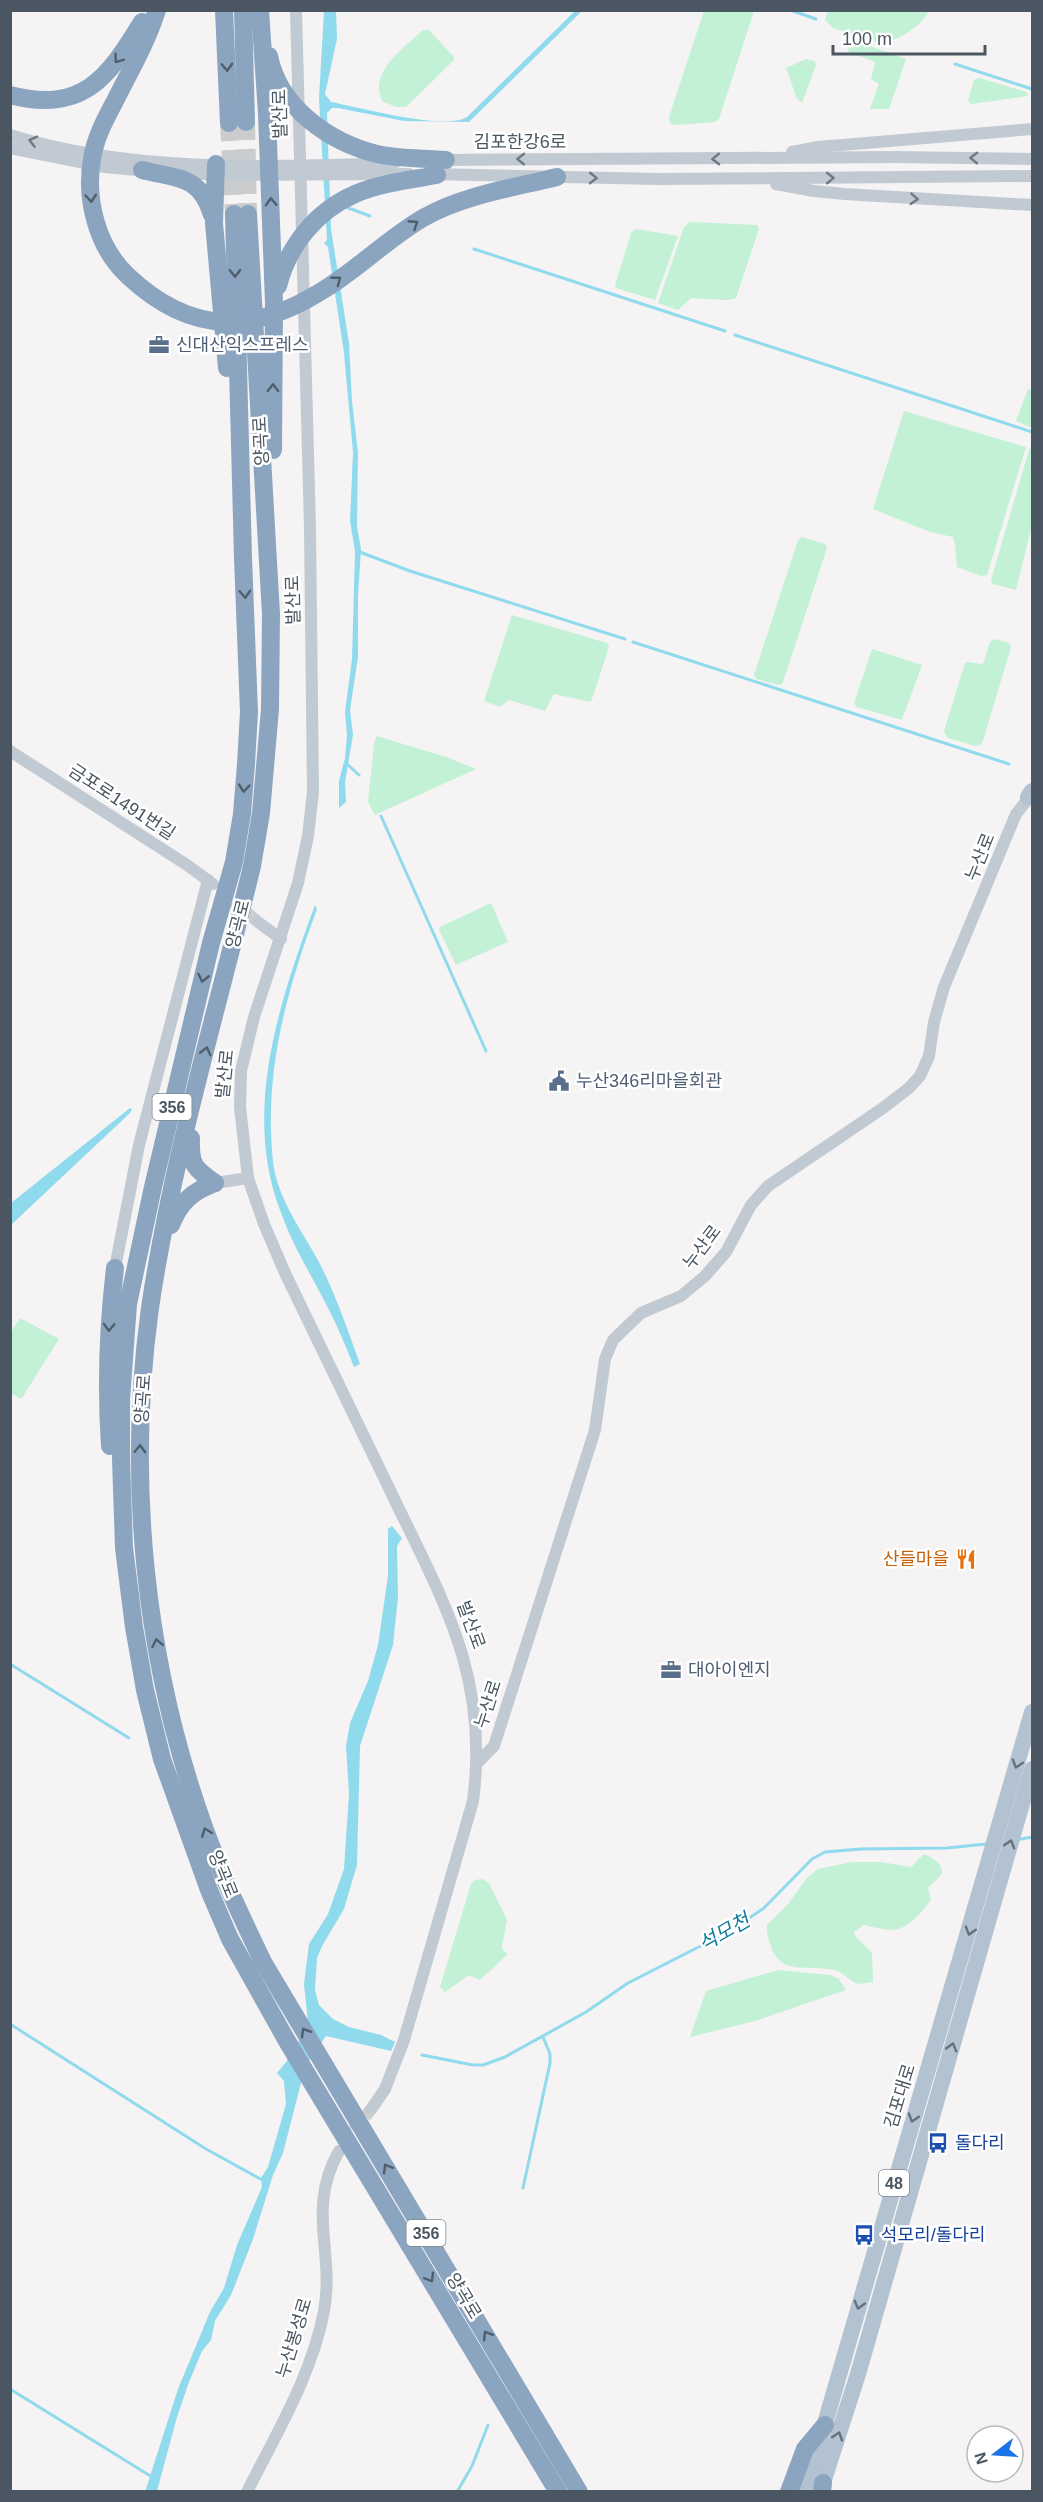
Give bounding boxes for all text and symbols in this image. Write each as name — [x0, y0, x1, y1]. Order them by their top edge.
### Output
scale bar — [833, 18, 984, 56]
text: 100 m — [842, 29, 892, 49]
one-way arrow — [114, 53, 125, 64]
one-way arrow — [220, 62, 233, 71]
street label: 발산로 — [270, 89, 290, 139]
street label: 김포한강6로 — [474, 132, 566, 152]
one-way arrow — [28, 136, 38, 149]
one-way arrow — [970, 152, 979, 165]
one-way arrow — [517, 153, 526, 165]
one-way arrow — [712, 153, 721, 165]
one-way arrow — [589, 171, 598, 184]
one-way arrow — [826, 172, 835, 184]
one-way arrow — [909, 192, 918, 205]
one-way arrow — [84, 194, 97, 203]
one-way arrow — [264, 198, 277, 207]
one-way arrow — [408, 220, 419, 231]
one-way arrow — [229, 268, 242, 277]
one-way arrow — [331, 277, 342, 288]
office icon: 신대산익스프레스 — [147, 333, 171, 357]
place label: 신대산익스프레스 — [176, 335, 308, 355]
one-way arrow — [267, 383, 279, 392]
street label: 양곡로 — [250, 416, 272, 466]
street label: 발산로 — [283, 575, 303, 625]
one-way arrow — [238, 589, 251, 598]
street label: 금포로1491번길 — [65, 760, 179, 844]
one-way arrow — [238, 784, 251, 793]
street label: 누산로 — [961, 830, 999, 884]
street label: 양곡로 — [222, 897, 254, 951]
one-way arrow — [197, 973, 210, 983]
one-way arrow — [198, 1046, 211, 1056]
street label: 발산로 — [212, 1048, 238, 1100]
public building icon: 누산346리마을회관 — [547, 1069, 571, 1093]
place label: 누산346리마을회관 — [576, 1071, 722, 1091]
road number: 356 — [152, 1094, 192, 1120]
street label: 누산로 — [679, 1221, 725, 1273]
one-way arrow — [103, 1322, 116, 1331]
street label: 양곡로 — [131, 1374, 155, 1424]
one-way arrow — [134, 1445, 147, 1454]
restaurant icon: 산들마을 — [954, 1547, 978, 1571]
place label: 산들마을 — [883, 1549, 949, 1569]
street label: 발산로 — [453, 1598, 489, 1652]
one-way arrow — [151, 1639, 164, 1649]
office icon: 대아이엔지 — [659, 1658, 683, 1682]
place label: 대아이엔지 — [688, 1660, 771, 1680]
street label: 누산로 — [471, 1677, 505, 1731]
one-way arrow — [1012, 1758, 1024, 1769]
one-way arrow — [201, 1827, 213, 1838]
one-way arrow — [1003, 1840, 1015, 1850]
street label: 양곡로 — [204, 1847, 242, 1901]
water label: 석모천 — [695, 1907, 756, 1955]
one-way arrow — [965, 1925, 977, 1936]
one-way arrow — [300, 2028, 312, 2038]
one-way arrow — [945, 2042, 957, 2053]
street label: 김포대로 — [881, 2061, 919, 2131]
one-way arrow — [908, 2112, 921, 2123]
bus stop icon: 돌다리 — [926, 2131, 950, 2155]
place label: 돌다리 — [955, 2133, 1005, 2153]
one-way arrow — [382, 2164, 394, 2174]
road number: 48 — [879, 2170, 909, 2196]
road number: 356 — [406, 2220, 446, 2246]
bus stop icon: 석모리/돌다리 — [852, 2223, 876, 2247]
place label: 석모리/돌다리 — [881, 2225, 985, 2245]
street label: 양곡로 — [443, 2270, 485, 2322]
one-way arrow — [423, 2272, 434, 2282]
street label: 누산봉성로 — [272, 2295, 316, 2381]
one-way arrow — [854, 2299, 866, 2310]
one-way arrow — [483, 2331, 495, 2341]
north arrow — [965, 2424, 1025, 2484]
one-way arrow — [831, 2431, 843, 2442]
text: N — [971, 2450, 991, 2466]

